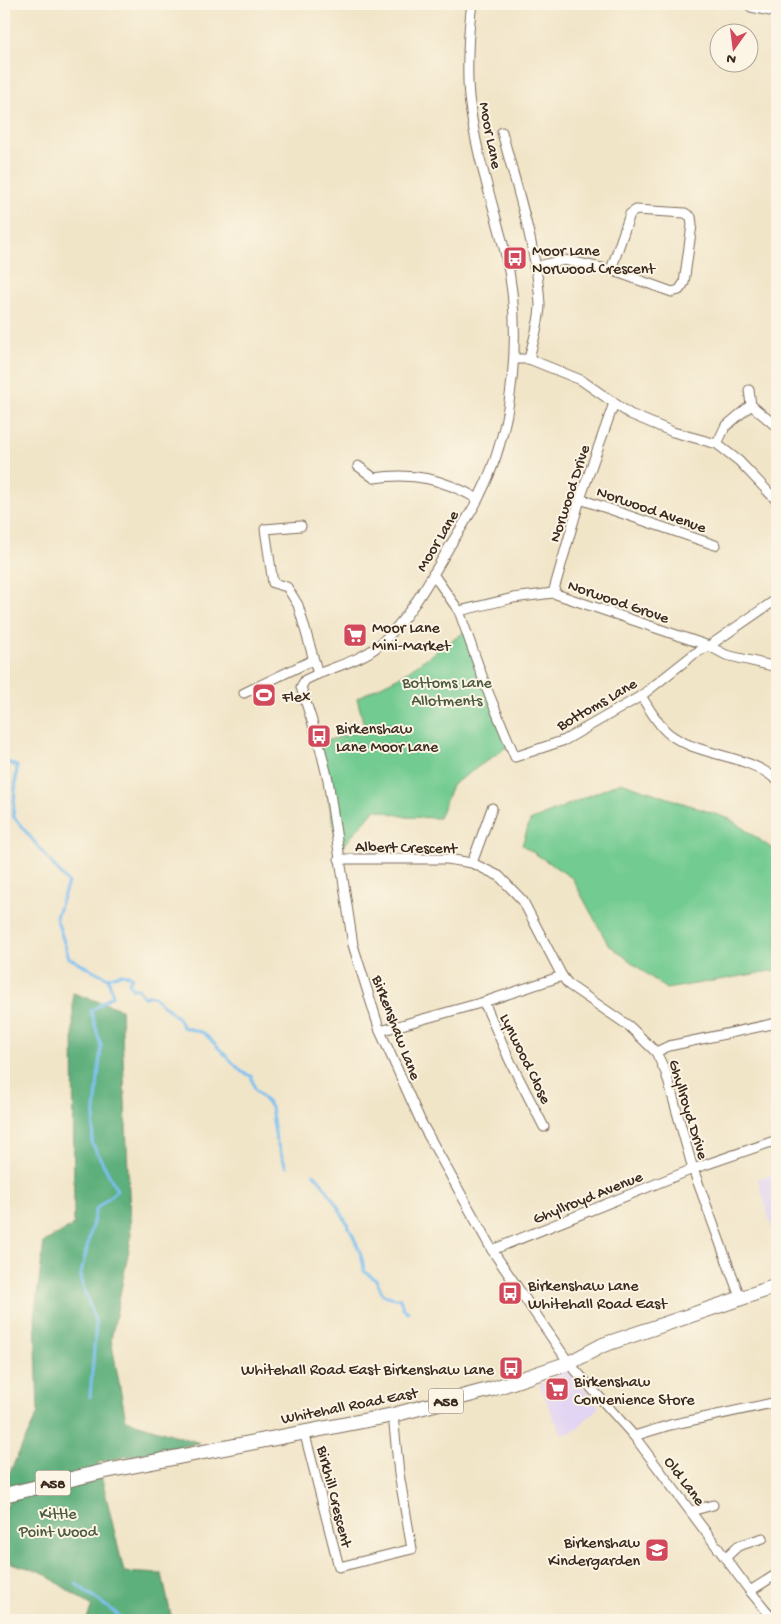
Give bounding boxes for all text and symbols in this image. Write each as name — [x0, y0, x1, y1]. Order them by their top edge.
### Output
north arrow — [708, 22, 758, 72]
text: N — [725, 49, 738, 68]
street label: Moor Lane — [473, 101, 504, 171]
place label: Moor Lane Norwood Crescent — [532, 243, 656, 280]
bus stop icon: Moor Lane Norwood Crescent — [502, 245, 528, 271]
street label: Norwood Drive — [547, 442, 596, 545]
street label: Norwood Avenue — [594, 484, 709, 539]
street label: Moor Lane — [413, 507, 465, 576]
street label: Norwood Grove — [565, 577, 672, 630]
place label: Moor Lane Mini-Market — [372, 620, 452, 657]
supermarket icon: Moor Lane Mini-Market — [342, 622, 368, 648]
park label: Bottoms Lane Allotments — [401, 675, 492, 712]
street label: Bottoms Lane — [553, 675, 642, 737]
sports icon: Flex — [251, 682, 277, 708]
place label: Flex — [281, 689, 311, 708]
place label: Birkenshaw Lane Moor Lane — [335, 721, 439, 758]
bus stop icon: Birkenshaw Lane Moor Lane — [306, 723, 332, 749]
street label: Albert Crescent — [355, 839, 459, 860]
street label: Birkenshaw Lane — [366, 972, 424, 1084]
street label: Lynwood Close — [494, 1011, 554, 1108]
street label: Ghyllroyd Drive — [662, 1058, 711, 1163]
street label: Ghyllroyd Avenue — [531, 1168, 647, 1230]
place label: Birkenshaw Lane Whitehall Road East — [527, 1278, 668, 1315]
bus stop icon: Birkenshaw Lane Whitehall Road East — [497, 1280, 523, 1306]
bus stop icon: Whitehall Road East Birkenshaw Lane — [498, 1355, 524, 1381]
place label: Whitehall Road East Birkenshaw Lane — [241, 1362, 495, 1381]
place label: Birkenshaw Convenience Store — [573, 1374, 695, 1411]
supermarket icon: Birkenshaw Convenience Store — [544, 1376, 570, 1402]
street label: Whitehall Road East — [280, 1385, 421, 1430]
road number: A58 — [428, 1388, 464, 1414]
street label: Birkhill Crescent — [311, 1443, 355, 1551]
street label: Old Lane — [658, 1454, 708, 1511]
road number: A58 — [36, 1470, 70, 1496]
park label: Kittle Point Wood — [18, 1506, 99, 1543]
place label: Birkenshaw Kindergarden — [548, 1535, 641, 1572]
school or university icon: Birkenshaw Kindergarden — [644, 1537, 670, 1563]

